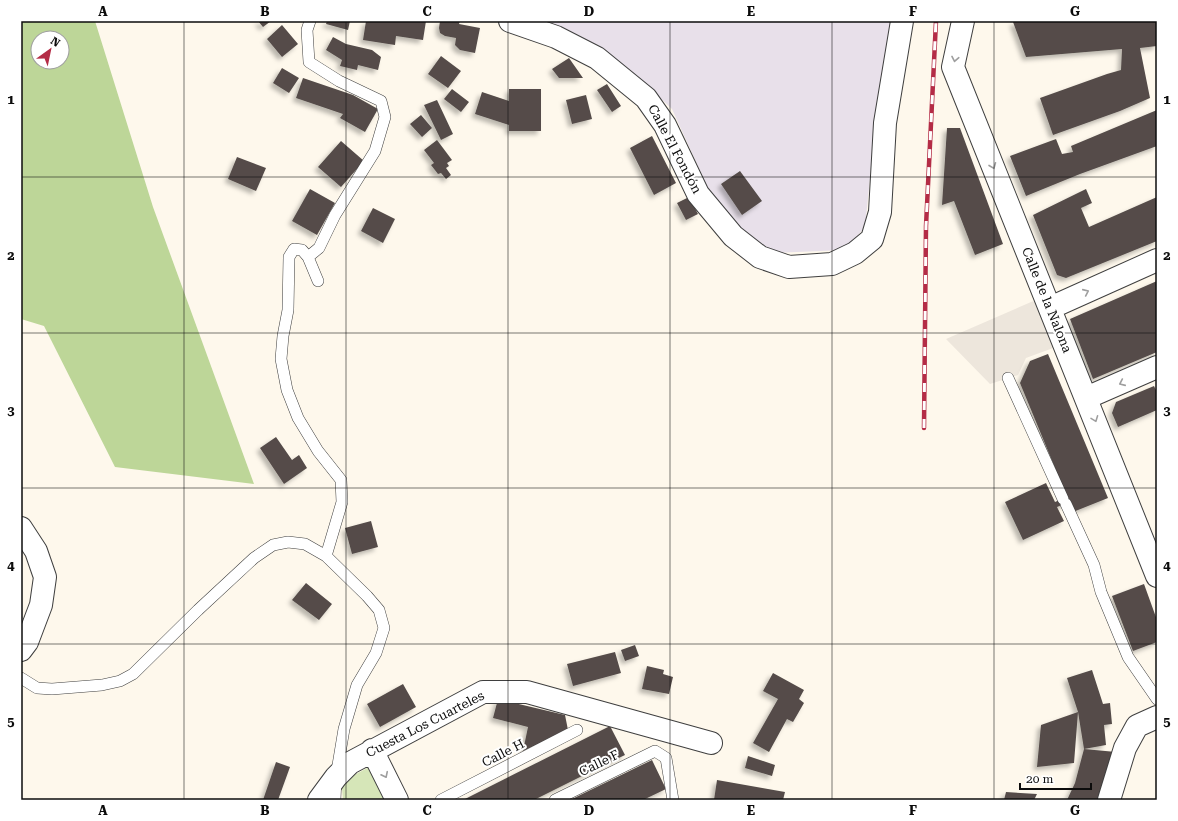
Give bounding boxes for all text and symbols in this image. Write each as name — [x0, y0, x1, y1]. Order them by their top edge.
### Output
text: A — [98, 4, 108, 19]
text: B — [260, 4, 270, 19]
text: C — [422, 4, 432, 19]
text: D — [584, 4, 594, 19]
text: E — [747, 4, 755, 19]
text: F — [909, 4, 917, 19]
text: G — [1070, 4, 1080, 19]
north arrow — [30, 30, 70, 70]
text: N — [48, 34, 63, 50]
one-way arrow — [951, 56, 959, 62]
text: 1 — [7, 92, 15, 107]
text: 1 — [1163, 92, 1171, 107]
street label: Calle El Fondón — [645, 102, 705, 197]
one-way arrow — [989, 162, 997, 169]
street label: Calle de la Nalona — [1019, 245, 1075, 355]
text: 2 — [7, 248, 15, 263]
text: 2 — [1163, 248, 1171, 263]
one-way arrow — [1081, 289, 1089, 297]
one-way arrow — [1118, 378, 1126, 386]
text: 3 — [7, 403, 15, 418]
text: 3 — [1163, 403, 1171, 418]
one-way arrow — [1090, 415, 1098, 422]
text: 4 — [7, 558, 15, 573]
text: 4 — [1163, 558, 1171, 573]
street label: Cuesta Los Cuarteles — [363, 688, 487, 760]
text: 5 — [7, 714, 15, 729]
text: 5 — [1163, 714, 1171, 729]
street label: Calle H — [479, 736, 527, 770]
street label: Calle F — [577, 747, 622, 779]
scale bar — [1020, 765, 1091, 791]
one-way arrow — [380, 771, 388, 778]
text: 20 m — [1026, 772, 1053, 786]
text: A — [98, 803, 108, 818]
text: B — [260, 803, 270, 818]
text: C — [422, 803, 432, 818]
text: D — [584, 803, 594, 818]
text: E — [747, 803, 755, 818]
text: F — [909, 803, 917, 818]
text: G — [1070, 803, 1080, 818]

